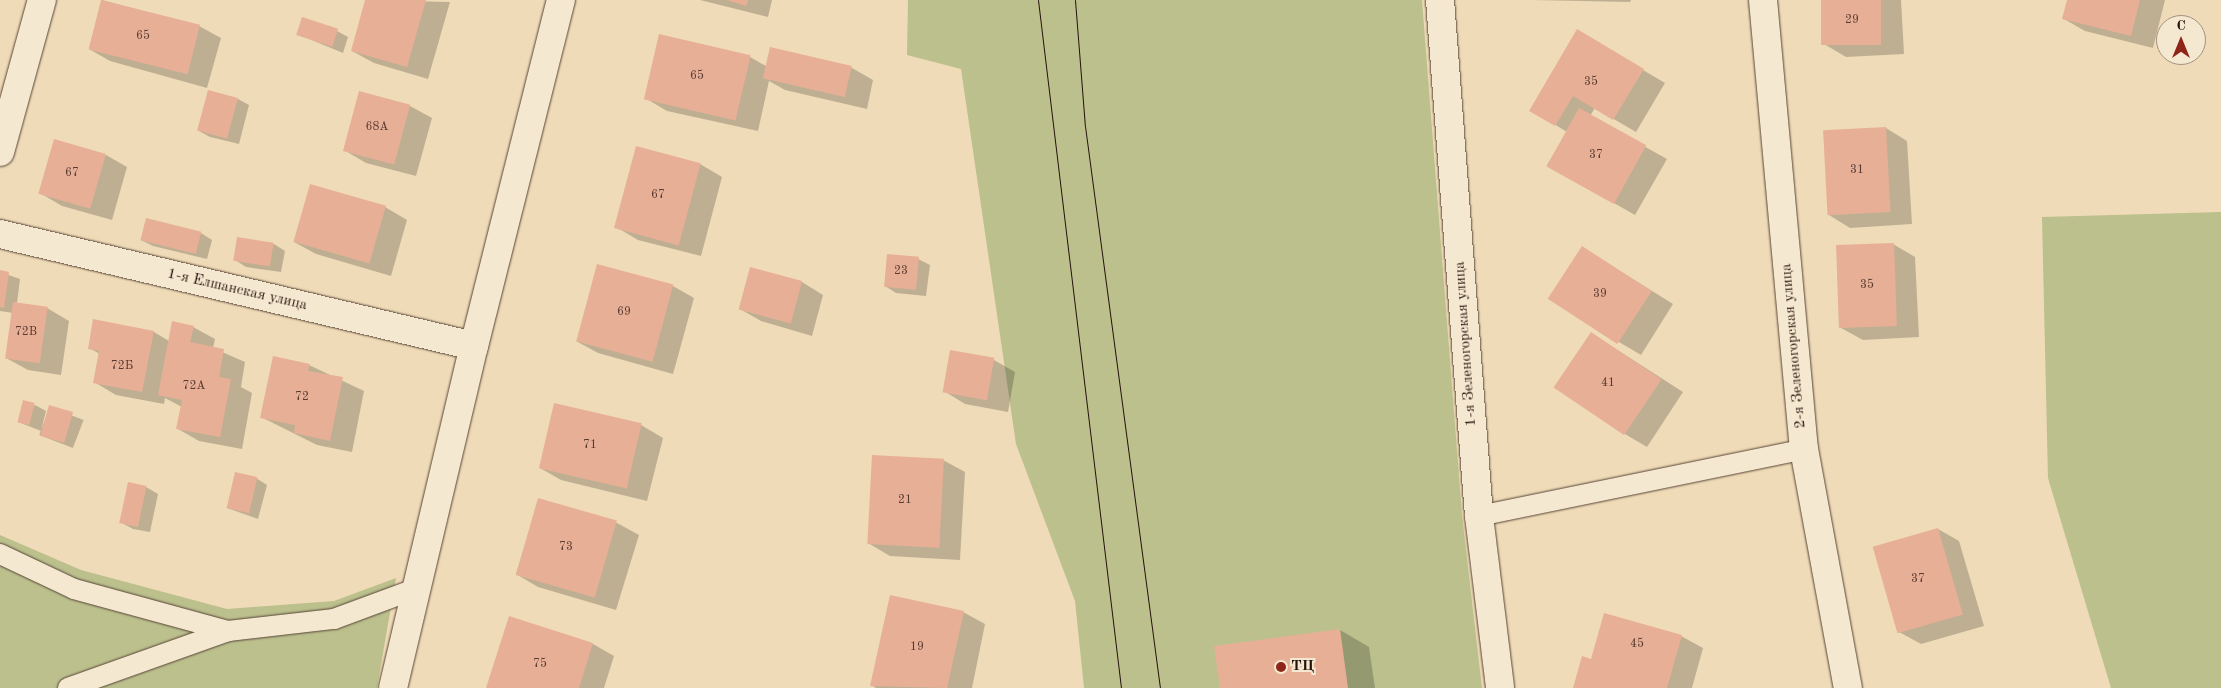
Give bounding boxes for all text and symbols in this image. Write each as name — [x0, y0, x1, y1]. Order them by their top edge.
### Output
house number: 29 — [1845, 14, 1859, 28]
north arrow — [2156, 15, 2206, 65]
text: С — [2176, 19, 2186, 33]
house number: 65 — [136, 30, 150, 44]
house number: 65 — [690, 70, 704, 84]
house number: 35 — [1584, 76, 1598, 90]
house number: 68А — [365, 121, 389, 135]
house number: 37 — [1589, 149, 1603, 163]
house number: 31 — [1850, 164, 1864, 178]
house number: 67 — [65, 167, 79, 181]
house number: 67 — [651, 189, 665, 203]
street label: 1-я Зеленогорская улица — [1451, 261, 1481, 427]
street label: 2-я Зеленогорская улица — [1778, 263, 1810, 429]
street label: 1-я Елшанская улица — [165, 265, 309, 315]
house number: 23 — [894, 265, 908, 279]
house number: 35 — [1860, 279, 1874, 293]
house number: 39 — [1593, 288, 1607, 302]
house number: 69 — [617, 306, 631, 320]
house number: 72В — [15, 326, 37, 340]
house number: 72Б — [111, 360, 133, 374]
house number: 41 — [1601, 377, 1615, 391]
house number: 72А — [182, 380, 206, 394]
house number: 72 — [295, 391, 309, 405]
house number: 71 — [583, 439, 597, 453]
house number: 21 — [898, 494, 912, 508]
house number: 73 — [559, 541, 573, 555]
house number: 37 — [1911, 573, 1925, 587]
house number: 45 — [1630, 638, 1644, 652]
house number: 19 — [910, 641, 924, 655]
house number: 75 — [533, 658, 547, 672]
place label: ТЦ — [1291, 658, 1314, 676]
marker: ТЦ — [1275, 661, 1287, 673]

